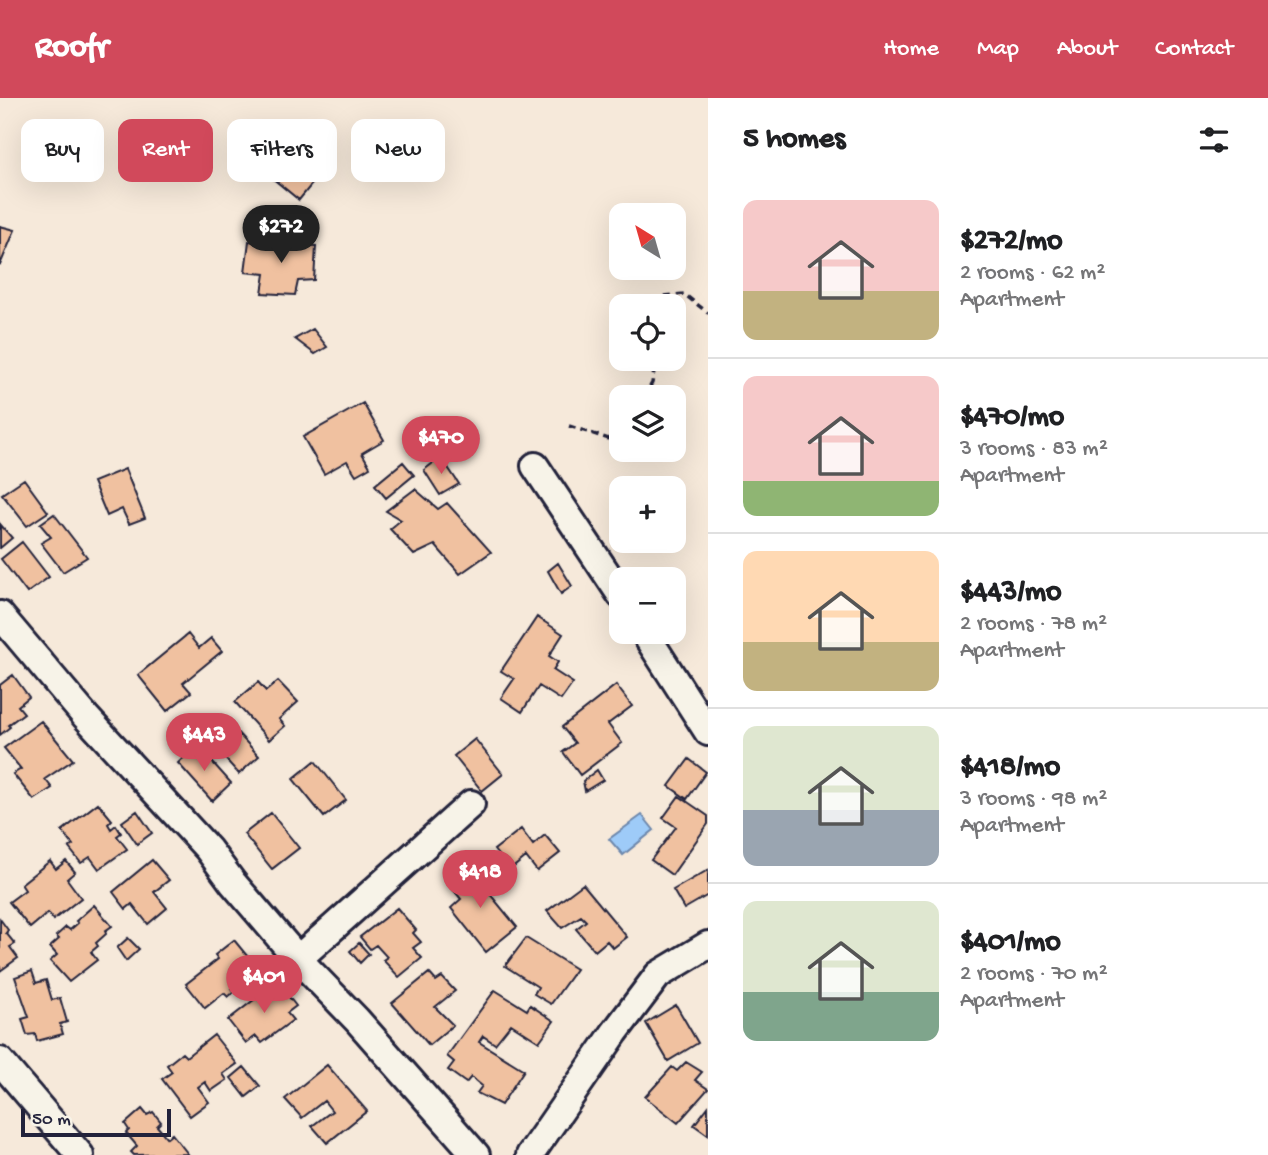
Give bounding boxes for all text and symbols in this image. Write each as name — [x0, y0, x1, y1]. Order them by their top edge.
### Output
text: Roofr — [35, 30, 108, 68]
text: Home — [883, 35, 939, 64]
text: Map — [977, 35, 1019, 64]
text: About — [1057, 35, 1117, 64]
text: Contact — [1155, 35, 1233, 64]
chip: Buy — [21, 119, 104, 182]
chip: Rent — [118, 119, 213, 182]
chip: Filters — [227, 119, 337, 182]
chip: New — [351, 119, 445, 182]
icon: filters — [1195, 121, 1233, 159]
text: 5 homes — [743, 123, 845, 158]
north arrow — [609, 203, 686, 280]
map controls — [609, 203, 686, 644]
pin: $272 — [240, 206, 322, 265]
text: $272 — [259, 214, 303, 241]
text: $272/mo — [960, 225, 1063, 260]
icon: home — [799, 228, 883, 312]
text: 2 rooms · 62 m² — [960, 260, 1105, 287]
text: Apartment — [960, 287, 1064, 314]
button: locate — [609, 294, 686, 371]
button: layers — [609, 385, 686, 462]
text: $470/mo — [960, 401, 1064, 436]
icon: home — [799, 404, 883, 488]
pin: $470 — [400, 416, 482, 476]
text: $470 — [418, 425, 464, 452]
text: 3 rooms · 83 m² — [960, 436, 1108, 463]
text: Apartment — [960, 463, 1064, 490]
button: + — [609, 476, 686, 553]
button: − — [609, 567, 686, 644]
text: $443/mo — [960, 576, 1062, 611]
icon: home — [799, 579, 883, 663]
text: 2 rooms · 78 m² — [960, 611, 1107, 638]
text: Apartment — [960, 638, 1064, 665]
pin: $443 — [163, 714, 245, 773]
text: $443 — [182, 722, 226, 749]
text: $418/mo — [960, 751, 1060, 786]
icon: home — [799, 754, 883, 838]
text: 3 rooms · 98 m² — [960, 786, 1107, 813]
text: Apartment — [960, 813, 1064, 840]
pin: $418 — [439, 850, 521, 910]
text: $418 — [458, 859, 502, 886]
text: $401/mo — [960, 926, 1061, 961]
icon: home — [799, 929, 883, 1013]
pin: $401 — [223, 956, 305, 1015]
text: 2 rooms · 70 m² — [960, 961, 1108, 988]
text: $401 — [242, 964, 286, 991]
text: Apartment — [960, 988, 1064, 1015]
scale bar — [21, 1106, 172, 1138]
text: 50 m — [32, 1109, 71, 1132]

